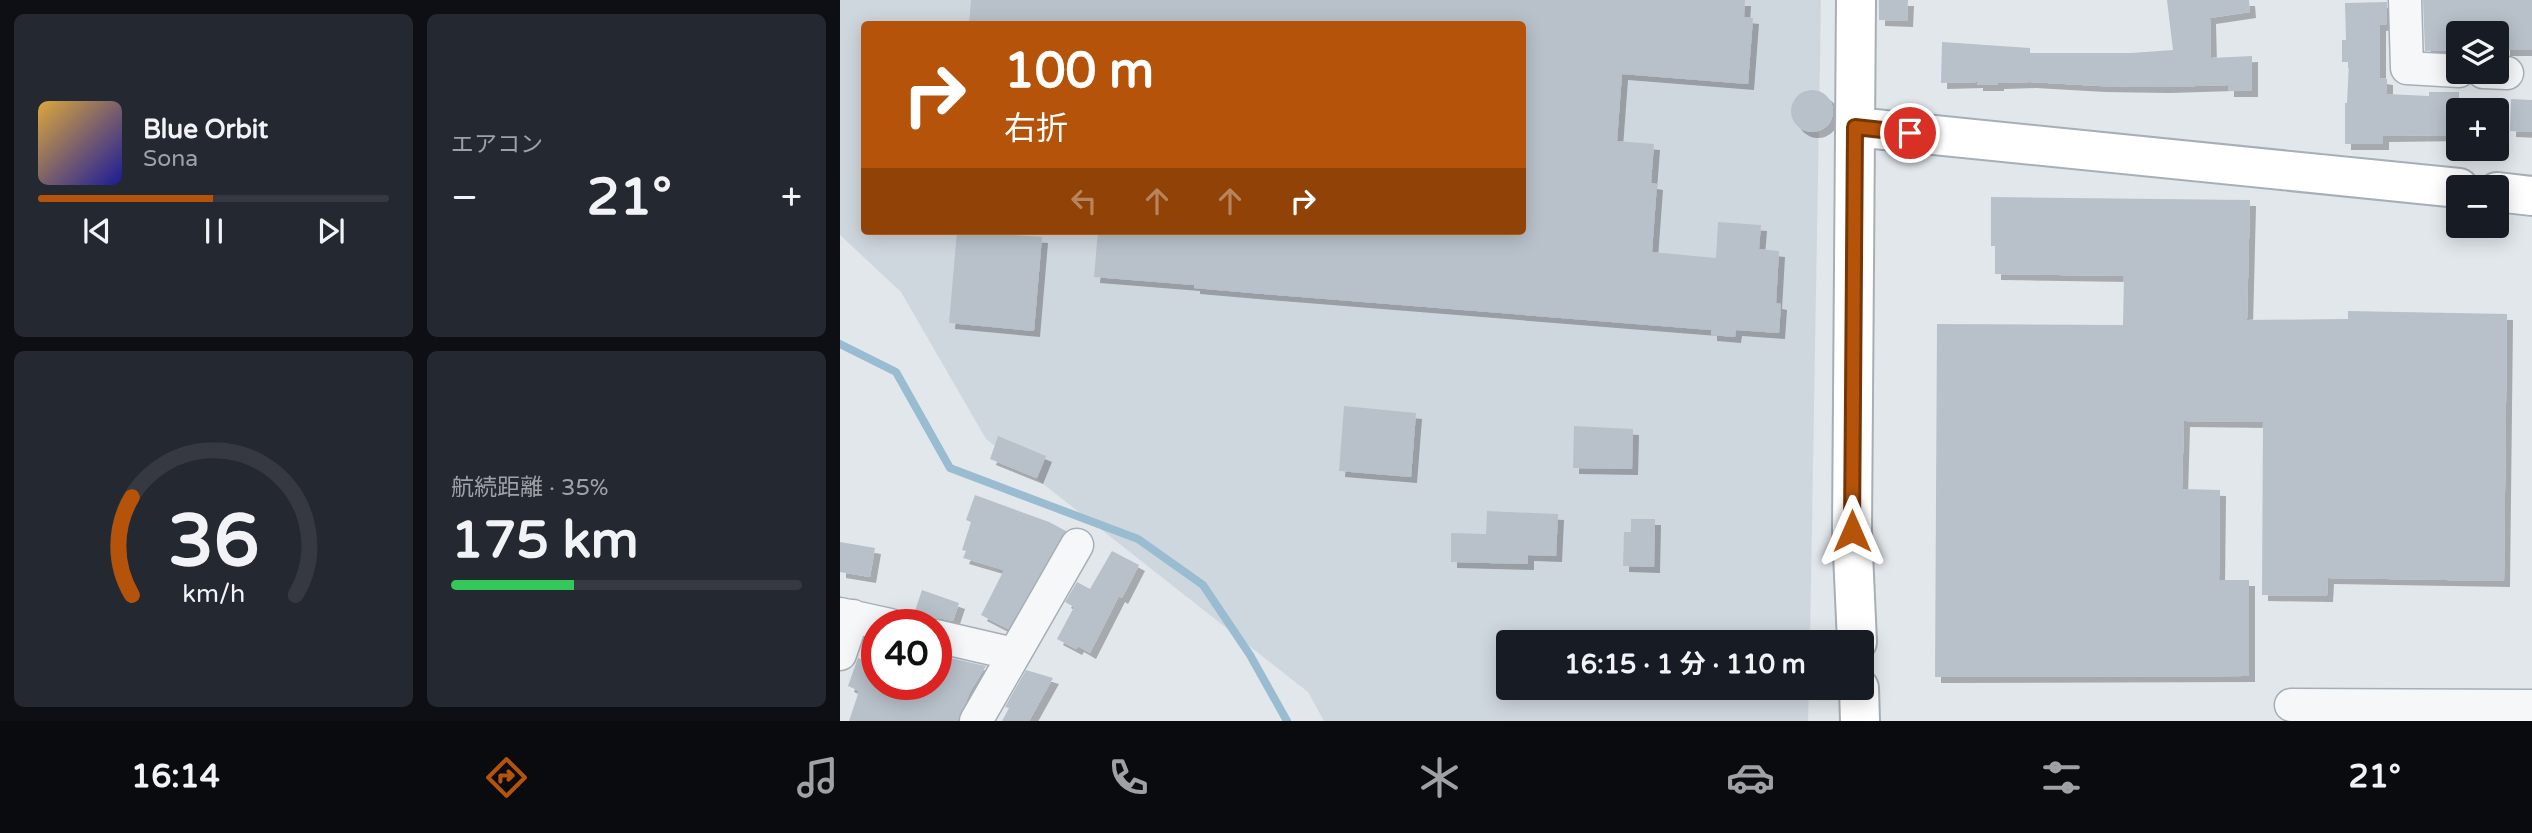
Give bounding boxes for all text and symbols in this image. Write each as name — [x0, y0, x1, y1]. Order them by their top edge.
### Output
map controls — [2446, 21, 2509, 238]
button: layers — [2446, 21, 2509, 84]
text: 100 m — [1004, 42, 1154, 101]
icon: right — [889, 49, 980, 140]
button: + — [2446, 98, 2509, 161]
pin — [1880, 103, 1940, 163]
text: 右折 — [1004, 110, 1068, 148]
text: Blue Orbit — [143, 114, 268, 145]
icon: arrive — [1891, 114, 1929, 152]
text: エアコン — [451, 131, 543, 159]
text: Sona — [143, 145, 198, 173]
text: 21° — [587, 166, 672, 229]
text: − — [451, 175, 478, 221]
text: + — [781, 175, 802, 221]
button: − — [2446, 175, 2509, 238]
icon: left — [1065, 182, 1103, 220]
icon: ahead — [1138, 182, 1176, 220]
icon: ahead — [1211, 182, 1249, 220]
icon: right — [1284, 182, 1322, 220]
icon: previous — [78, 212, 116, 250]
icon: pause — [195, 212, 233, 250]
icon: next — [312, 212, 350, 250]
text: 航続距離 · 35% — [451, 474, 609, 502]
position arrow — [1815, 494, 1889, 568]
text: 36 — [168, 498, 259, 586]
text: 175 km — [451, 509, 639, 572]
text: km/h — [182, 579, 245, 609]
speed limit sign: 40 — [861, 609, 952, 700]
text: 16:15 · 1 分 · 110 m — [1564, 649, 1806, 680]
icon: directions — [482, 753, 531, 802]
icon: music — [793, 753, 842, 802]
icon: phone — [1104, 753, 1153, 802]
icon: climate — [1415, 753, 1464, 802]
icon: car — [1726, 753, 1775, 802]
icon: filters — [2037, 753, 2086, 802]
text: 16:14 — [131, 758, 220, 796]
text: 21° — [2349, 758, 2401, 796]

